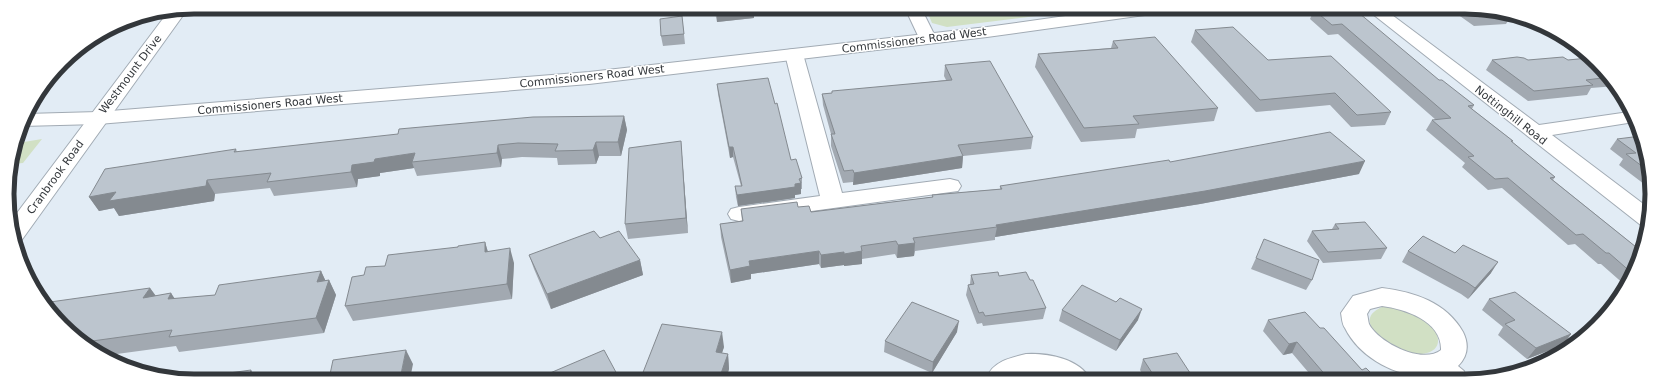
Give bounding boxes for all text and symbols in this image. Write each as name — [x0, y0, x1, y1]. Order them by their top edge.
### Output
street label: Commissioners Road West — [841, 25, 988, 56]
street label: Westmount Drive — [96, 32, 164, 116]
street label: Commissioners Road West — [519, 62, 666, 91]
street label: Nottinghill Road — [1472, 83, 1549, 148]
street label: Commissioners Road West — [197, 92, 344, 117]
street label: Cranbrook Road — [24, 138, 87, 217]

